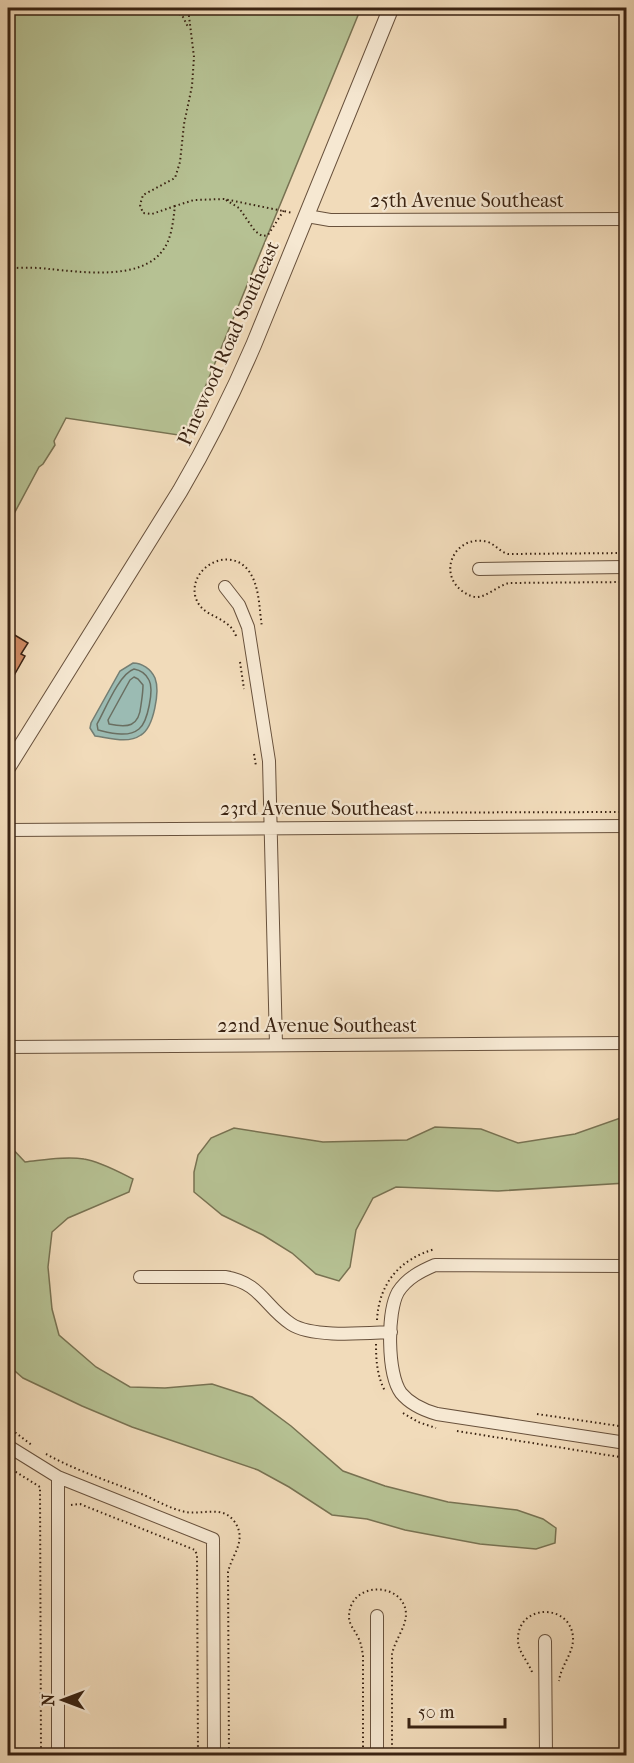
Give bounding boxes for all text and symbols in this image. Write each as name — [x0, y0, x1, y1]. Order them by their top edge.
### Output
street label: 25th Avenue Southeast — [370, 189, 564, 212]
street label: Pinewood Road Southeast — [173, 237, 284, 449]
street label: 23rd Avenue Southeast — [220, 797, 414, 820]
street label: 22nd Avenue Southeast — [217, 1014, 417, 1037]
north arrow — [33, 1670, 93, 1730]
scale bar — [409, 1691, 505, 1729]
text: N — [39, 1693, 58, 1706]
text: 50 m — [418, 1702, 455, 1723]

